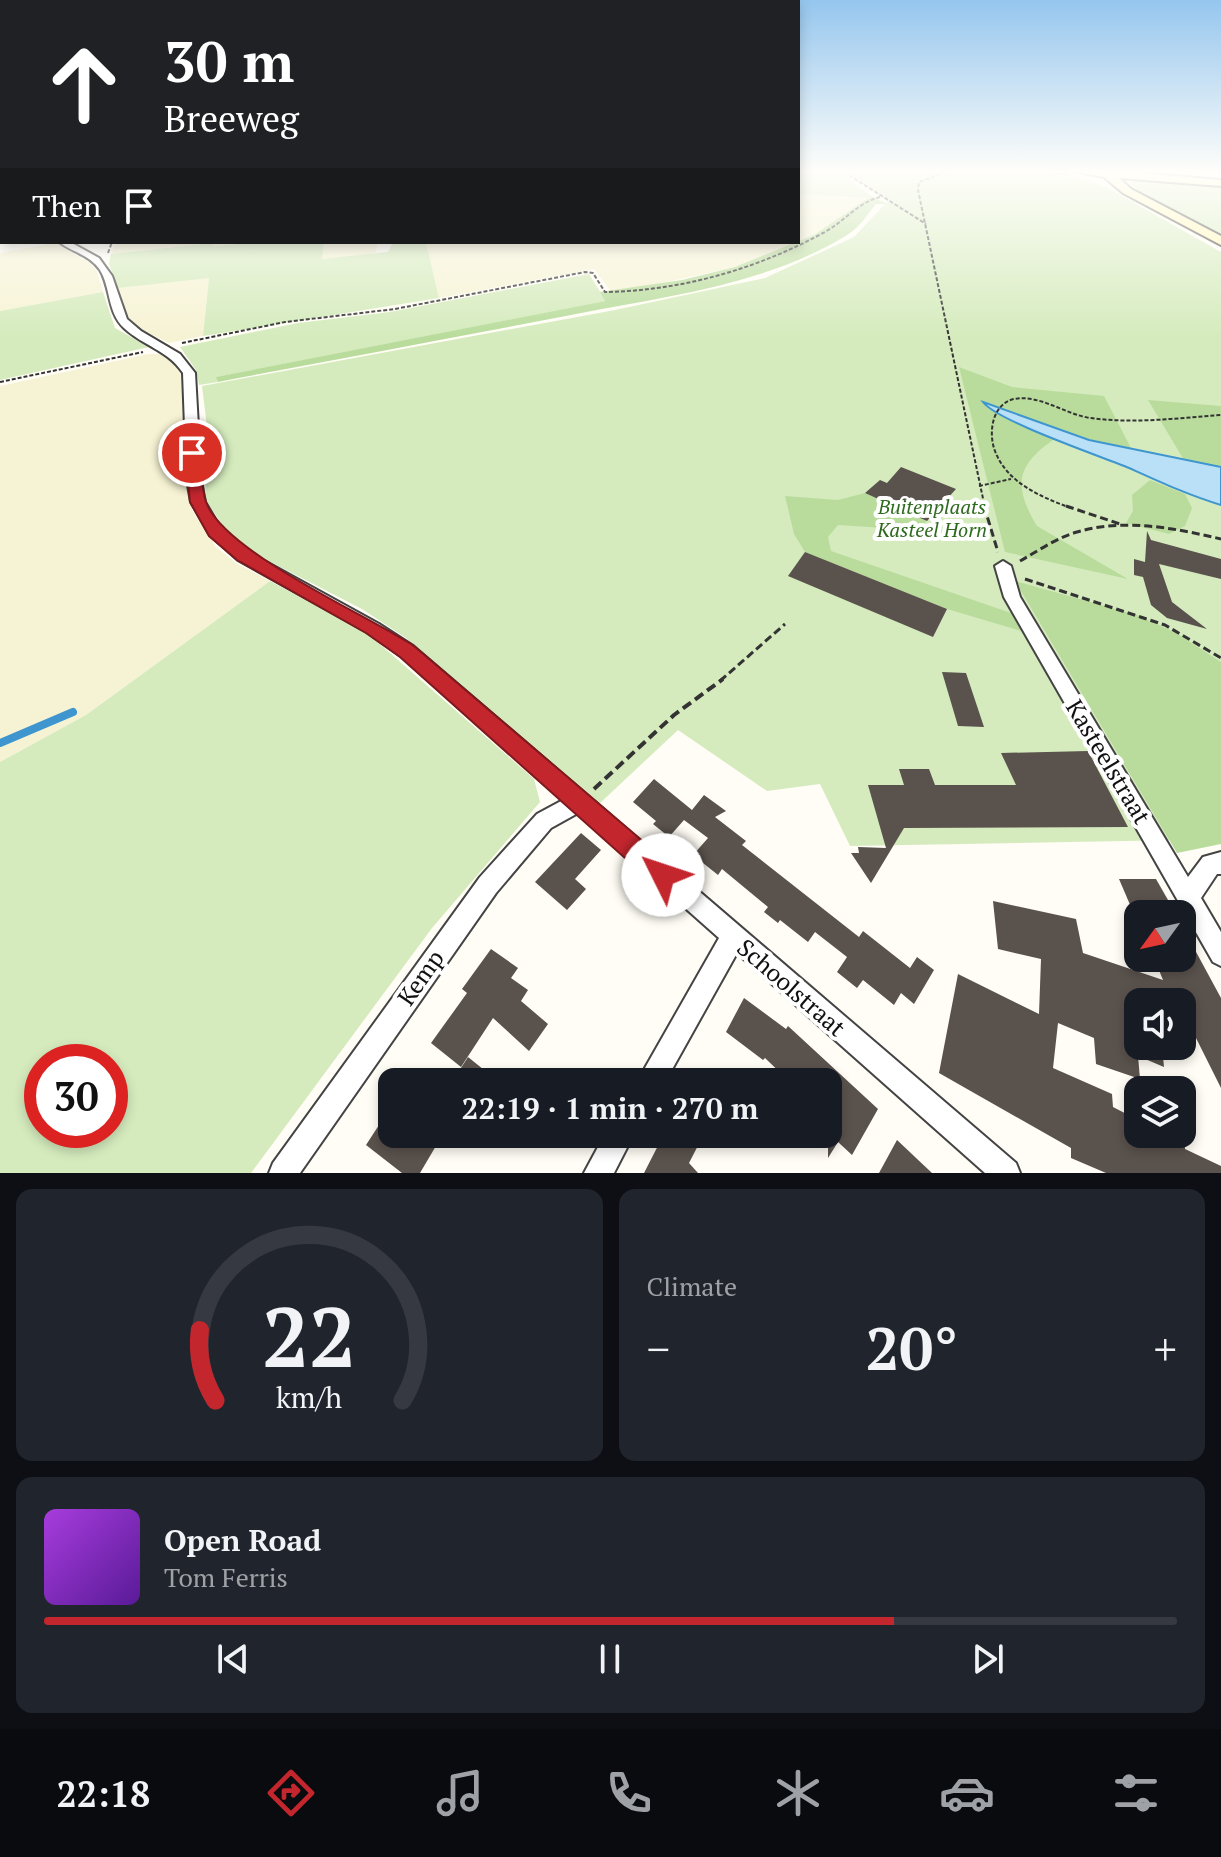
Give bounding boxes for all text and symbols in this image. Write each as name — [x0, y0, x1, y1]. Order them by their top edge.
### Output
text: 30 m — [164, 24, 294, 98]
icon: ahead — [32, 32, 136, 136]
text: Breeweg — [164, 95, 299, 142]
icon: arrive — [117, 184, 161, 228]
text: Then — [32, 186, 101, 226]
pin — [158, 419, 226, 487]
icon: arrive — [170, 431, 214, 475]
park label: Buitenplaats Kasteel Horn — [876, 493, 987, 543]
street label: Kasteelstraat — [1059, 693, 1159, 830]
position arrow — [621, 833, 705, 917]
north arrow — [1124, 900, 1196, 972]
map controls — [1124, 900, 1196, 1148]
street label: Schoolstraat — [731, 931, 853, 1043]
street label: Kemp — [390, 943, 451, 1011]
button: sound — [1124, 988, 1196, 1060]
speed limit sign: 30 — [24, 1044, 128, 1148]
button: layers — [1124, 1076, 1196, 1148]
text: 22:19 · 1 min · 270 m — [462, 1088, 758, 1128]
text: Climate — [647, 1269, 737, 1303]
text: 22 — [262, 1281, 356, 1391]
text: 20° — [865, 1308, 958, 1387]
text: − — [647, 1319, 670, 1378]
text: + — [1154, 1319, 1177, 1378]
text: km/h — [276, 1378, 342, 1416]
text: Open Road — [164, 1520, 321, 1560]
text: Tom Ferris — [164, 1560, 288, 1594]
icon: previous — [211, 1637, 255, 1681]
icon: pause — [588, 1637, 632, 1681]
icon: next — [966, 1637, 1010, 1681]
icon: directions — [263, 1765, 319, 1821]
icon: music — [432, 1765, 488, 1821]
icon: phone — [601, 1765, 657, 1821]
icon: climate — [770, 1765, 826, 1821]
icon: car — [939, 1765, 995, 1821]
icon: filters — [1108, 1765, 1164, 1821]
text: 22:18 — [57, 1770, 150, 1817]

